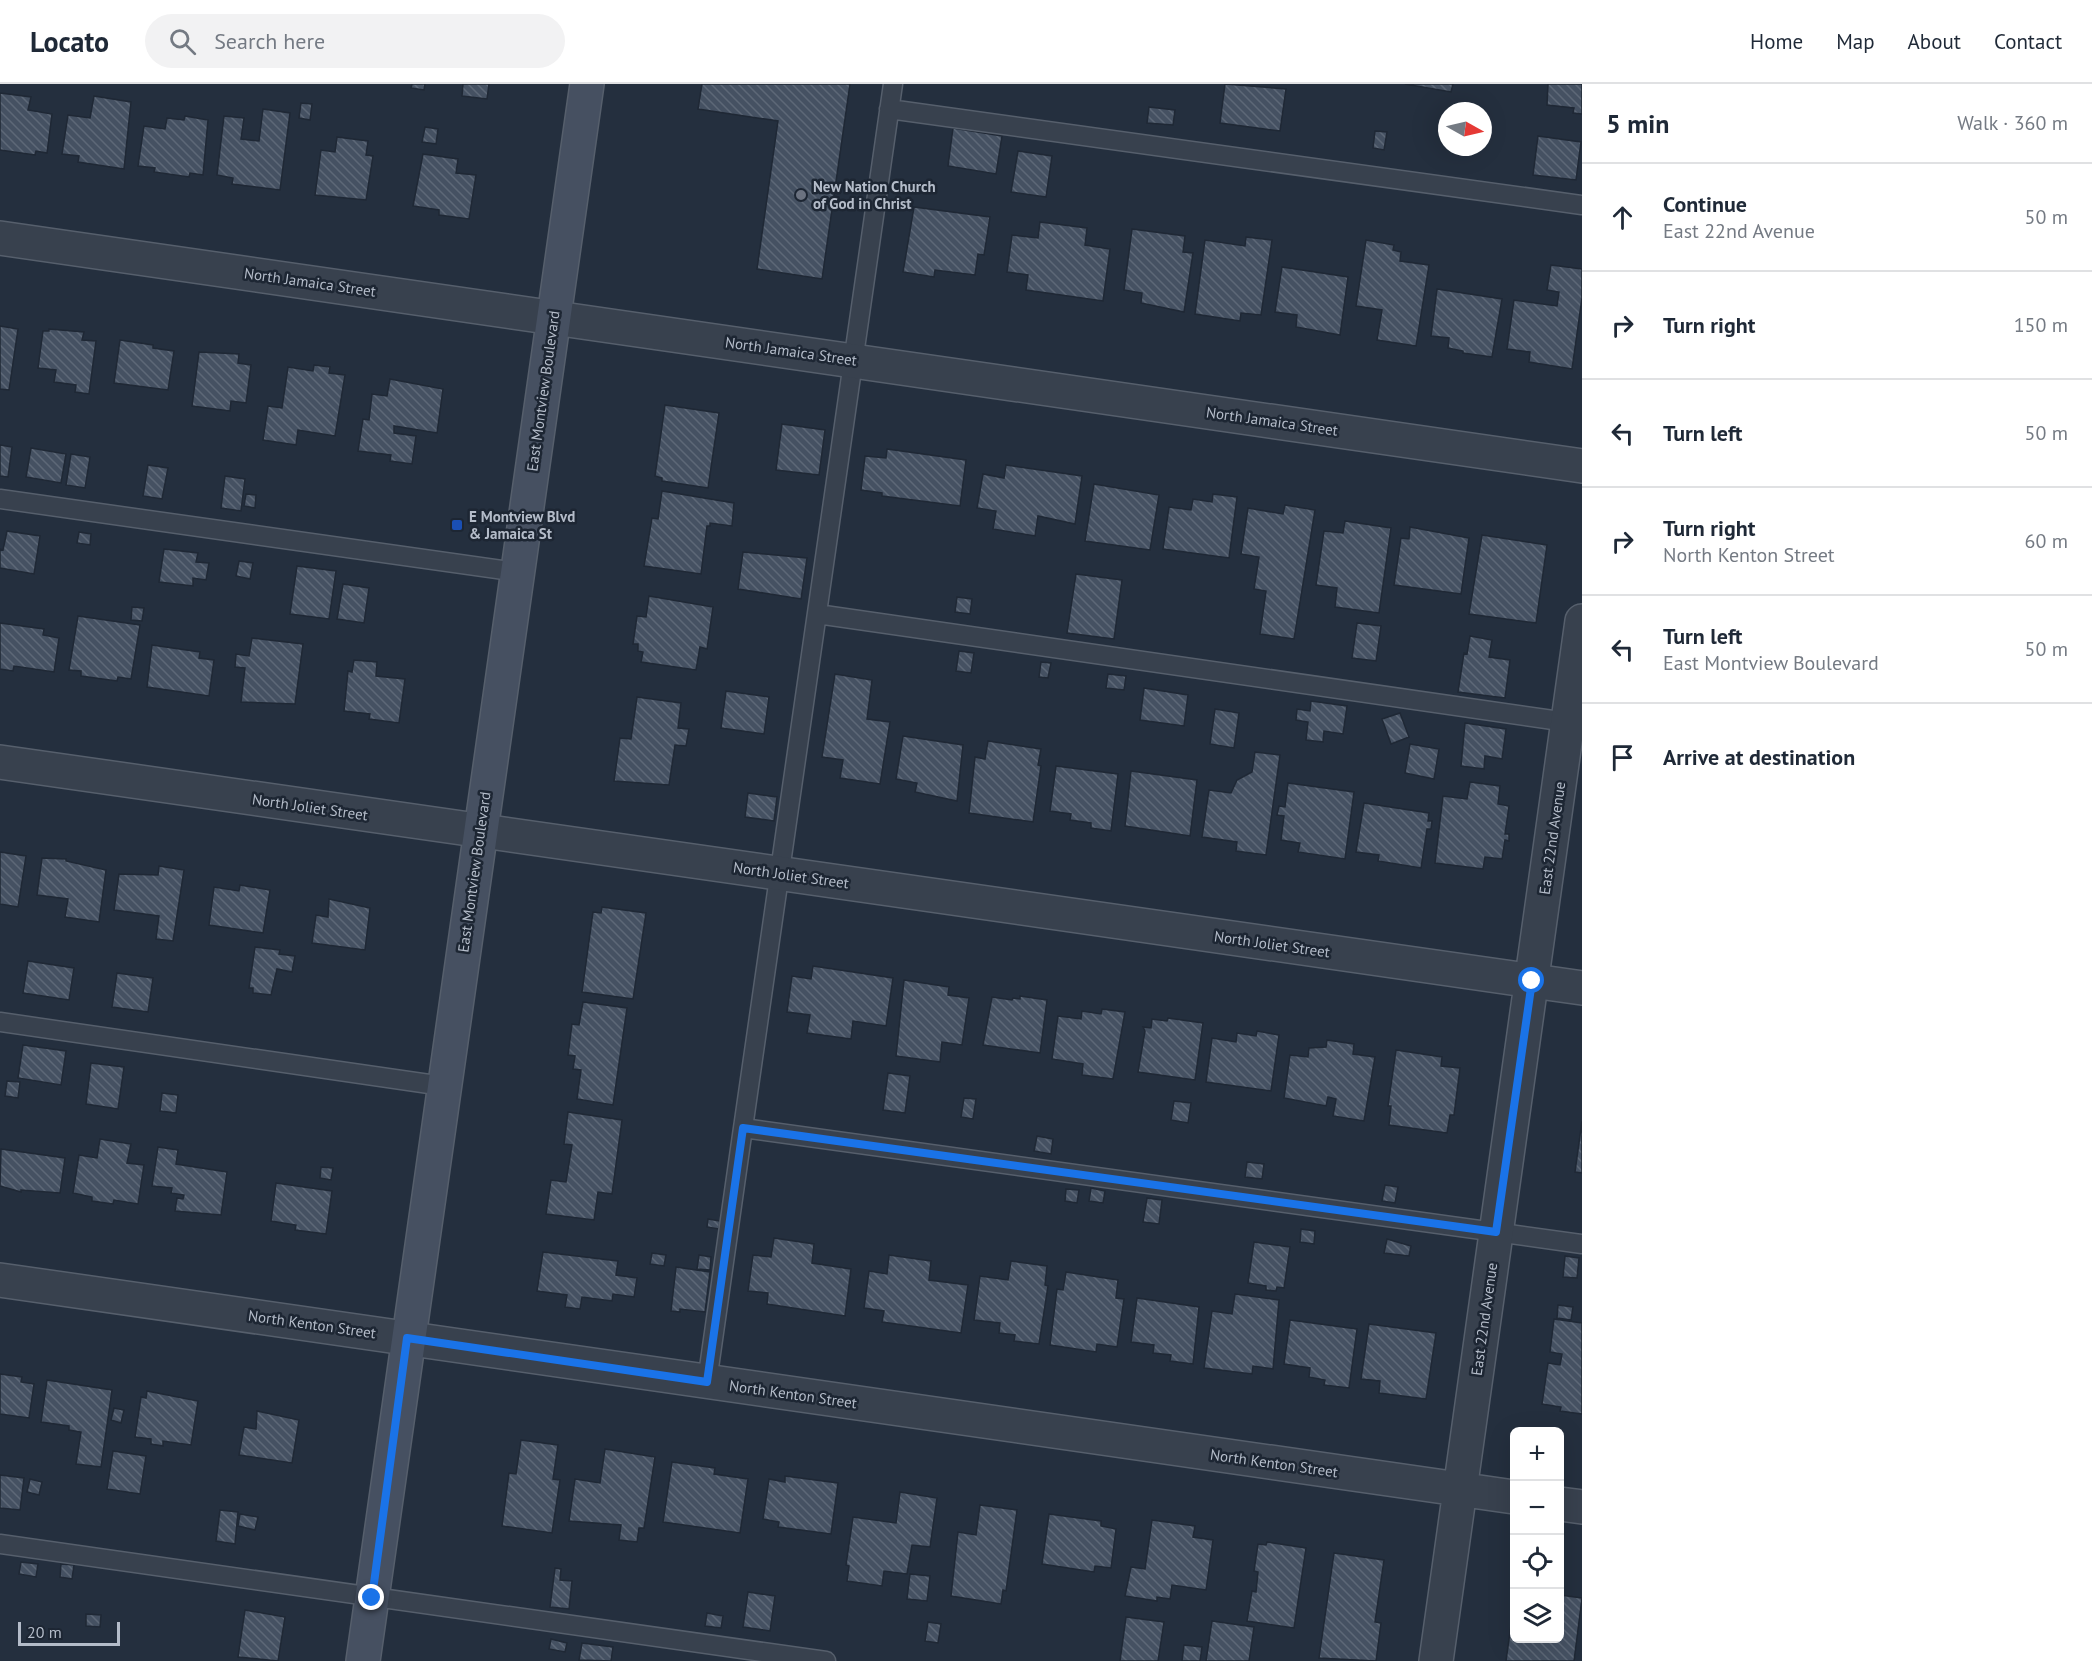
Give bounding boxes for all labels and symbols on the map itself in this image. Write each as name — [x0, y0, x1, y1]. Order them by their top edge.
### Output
north arrow — [1438, 102, 1492, 156]
place label: New Nation Church of God in Christ — [813, 177, 936, 213]
marker: New Nation Church of God in Christ — [794, 188, 808, 202]
street label: North Jamaica Street — [243, 263, 377, 301]
street label: East Montview Boulevard — [522, 310, 564, 472]
street label: North Jamaica Street — [724, 332, 858, 370]
street label: North Jamaica Street — [1205, 402, 1339, 440]
place label: E Montview Blvd & Jamaica St — [469, 507, 575, 543]
marker: E Montview Blvd & Jamaica St — [450, 518, 464, 532]
street label: East 22nd Avenue — [1535, 780, 1569, 896]
street label: North Joliet Street — [251, 789, 369, 825]
street label: East Montview Boulevard — [453, 791, 495, 953]
street label: North Joliet Street — [732, 857, 850, 893]
street label: North Joliet Street — [1213, 926, 1331, 962]
route start — [1518, 967, 1544, 993]
street label: East 22nd Avenue — [1467, 1261, 1501, 1377]
street label: North Kenton Street — [247, 1306, 377, 1342]
street label: North Kenton Street — [728, 1376, 858, 1412]
street label: North Kenton Street — [1209, 1445, 1339, 1481]
route end — [358, 1584, 384, 1610]
scale bar — [18, 1619, 120, 1646]

